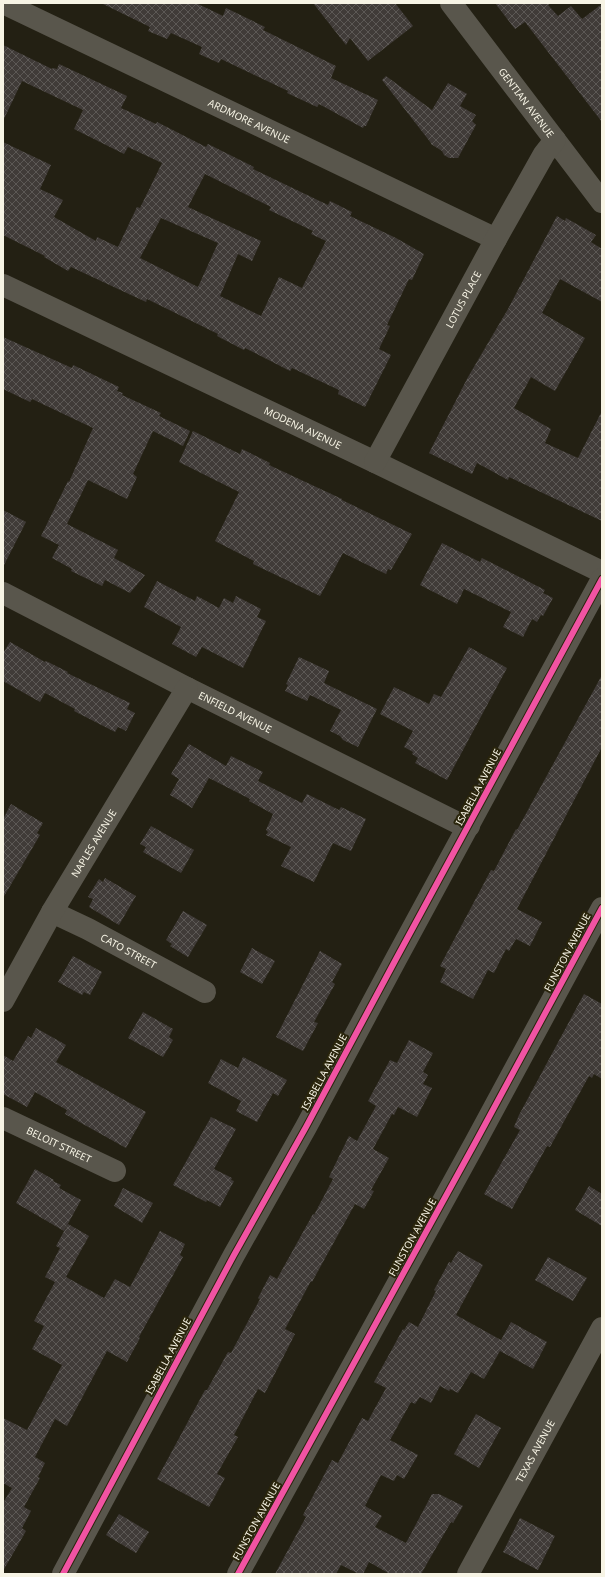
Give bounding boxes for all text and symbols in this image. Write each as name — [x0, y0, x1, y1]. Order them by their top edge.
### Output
street label: GENTIAN AVENUE — [496, 65, 558, 140]
street label: ARDMORE AVENUE — [206, 95, 293, 146]
street label: LOTUS PLACE — [442, 268, 484, 330]
street label: MODENA AVENUE — [262, 403, 344, 452]
street label: ENFIELD AVENUE — [196, 688, 274, 736]
street label: ISABELLA AVENUE — [452, 746, 504, 828]
street label: NAPLES AVENUE — [68, 807, 119, 880]
street label: FUNSTON AVENUE — [540, 910, 594, 994]
street label: CATO STREET — [98, 930, 160, 972]
street label: ISABELLA AVENUE — [298, 1031, 350, 1113]
street label: BELOIT STREET — [24, 1123, 94, 1166]
street label: FUNSTON AVENUE — [385, 1196, 439, 1278]
street label: ISABELLA AVENUE — [142, 1315, 194, 1397]
street label: TEXAS AVENUE — [512, 1417, 558, 1485]
street label: FUNSTON AVENUE — [229, 1480, 283, 1562]

